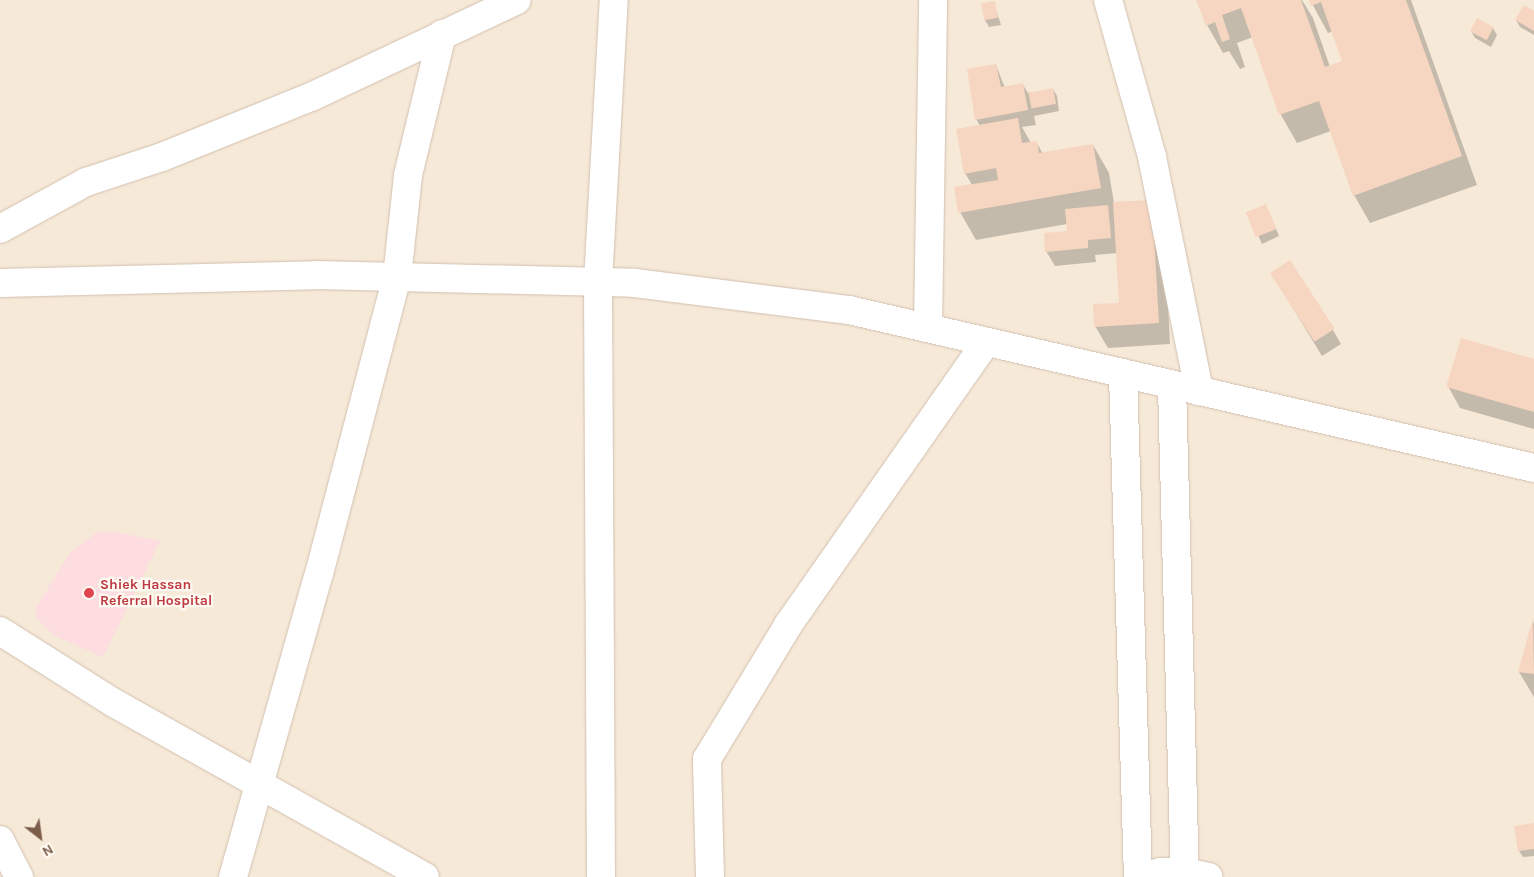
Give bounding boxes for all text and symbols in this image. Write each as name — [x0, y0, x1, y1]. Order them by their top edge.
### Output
place label: Shiek Hassan Referral Hospital — [100, 577, 212, 610]
marker: Shiek Hassan Referral Hospital — [82, 586, 96, 600]
north arrow — [15, 812, 65, 862]
text: N — [39, 841, 56, 860]

